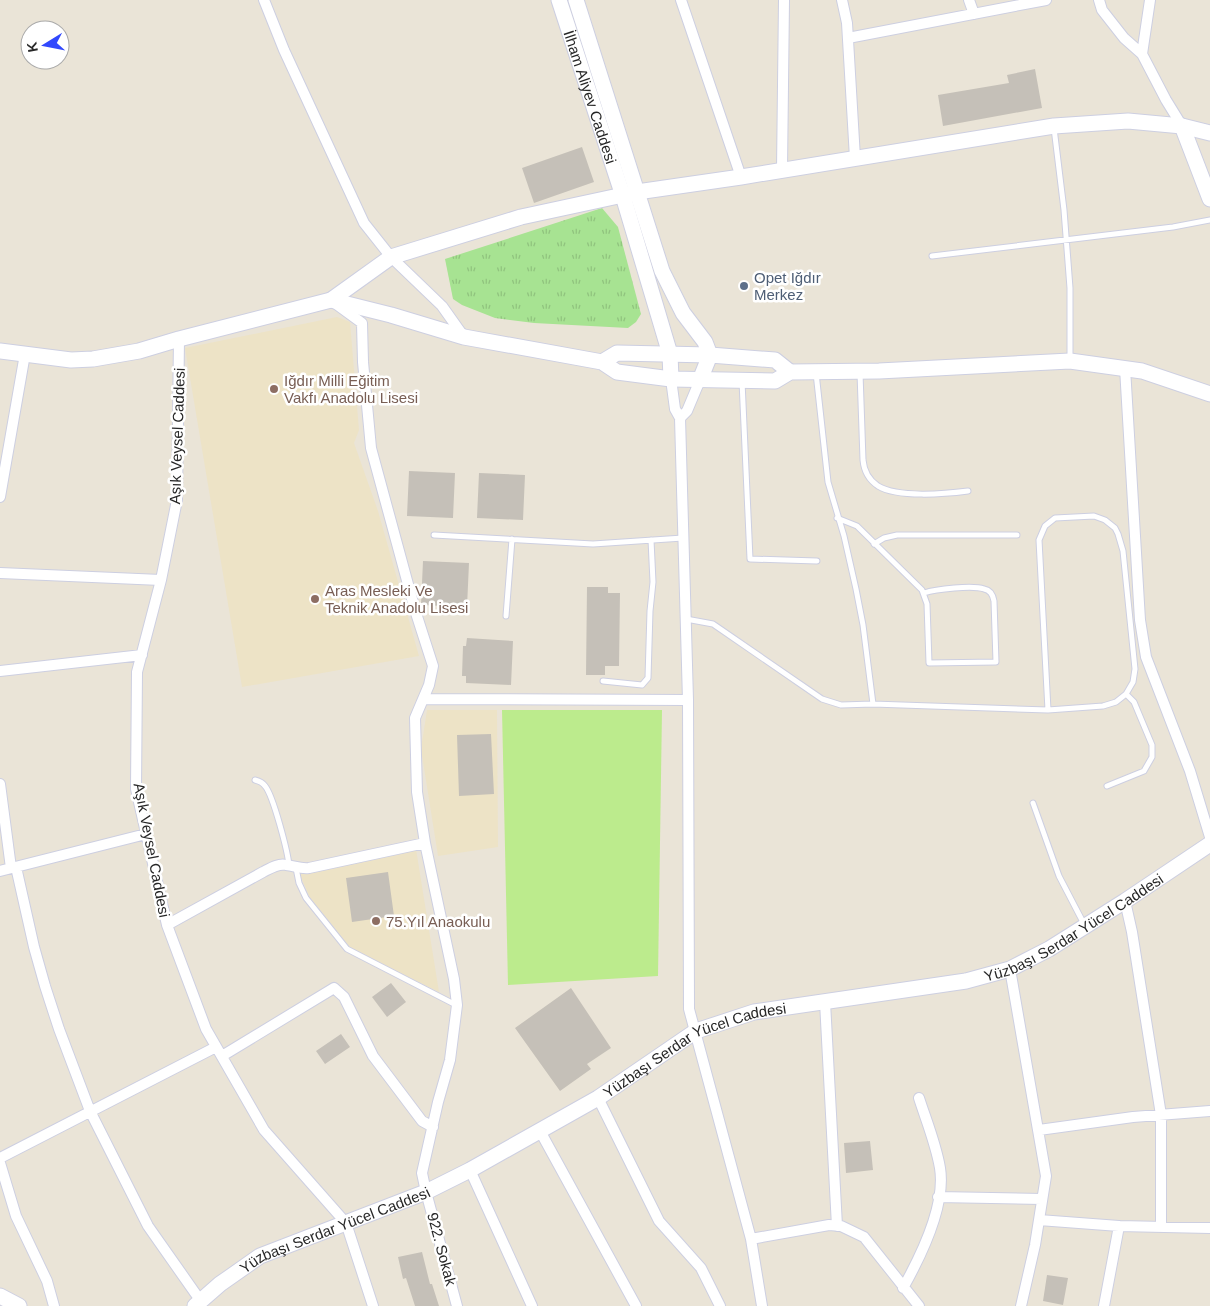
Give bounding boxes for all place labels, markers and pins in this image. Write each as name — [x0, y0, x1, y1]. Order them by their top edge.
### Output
place label: Opet Iğdır Merkez — [754, 269, 821, 303]
marker: Opet Iğdır Merkez — [738, 280, 750, 292]
place label: Iğdır Milli Eğitim Vakfı Anadolu Lisesi — [284, 372, 418, 406]
marker: Iğdır Milli Eğitim Vakfı Anadolu Lisesi — [268, 383, 280, 395]
place label: Aras Mesleki Ve Teknik Anadolu Lisesi — [325, 582, 468, 616]
marker: Aras Mesleki Ve Teknik Anadolu Lisesi — [309, 593, 321, 605]
place label: 75.Yıl Anaokulu — [386, 913, 490, 930]
marker: 75.Yıl Anaokulu — [370, 915, 382, 927]

